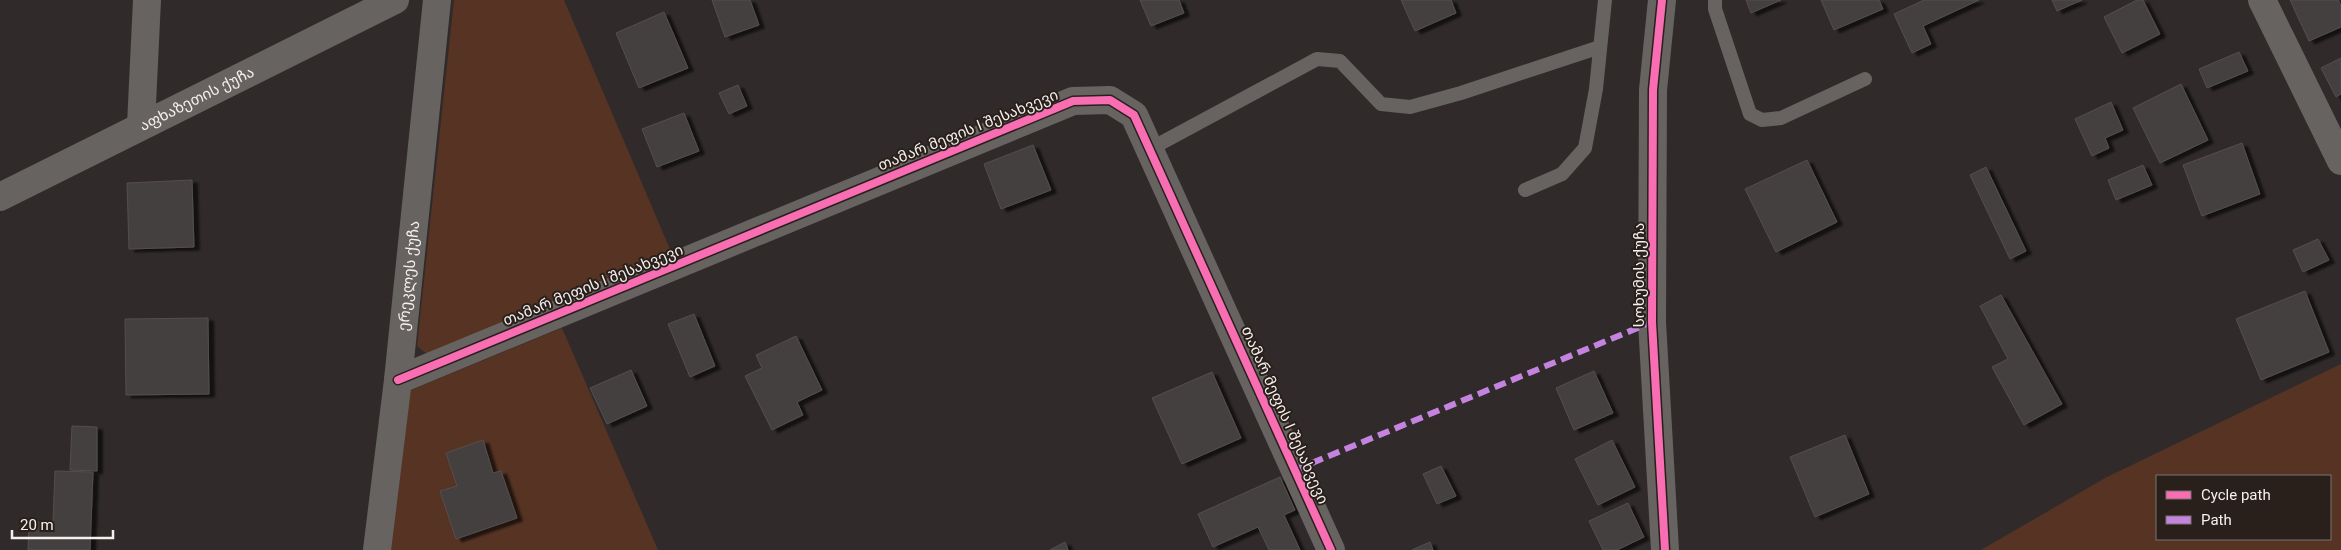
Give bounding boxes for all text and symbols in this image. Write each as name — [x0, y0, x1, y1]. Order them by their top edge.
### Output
street label: აფხაზეთის ქუჩა — [137, 63, 257, 135]
street label: თამარ მეფის I შესახვევი — [875, 86, 1061, 174]
street label: ერეკლეს ქუჩა — [394, 220, 423, 332]
street label: სოხუმის ქუჩა — [1630, 223, 1648, 327]
street label: თამარ მეფის I შესახვევი — [500, 241, 686, 329]
street label: თამარ მეფის I შესახვევი — [1238, 323, 1332, 507]
legend — [2156, 475, 2331, 540]
text: Cycle path — [2201, 486, 2271, 504]
scale bar — [12, 508, 114, 540]
text: Path — [2201, 511, 2232, 529]
text: 20 m — [20, 516, 54, 534]

